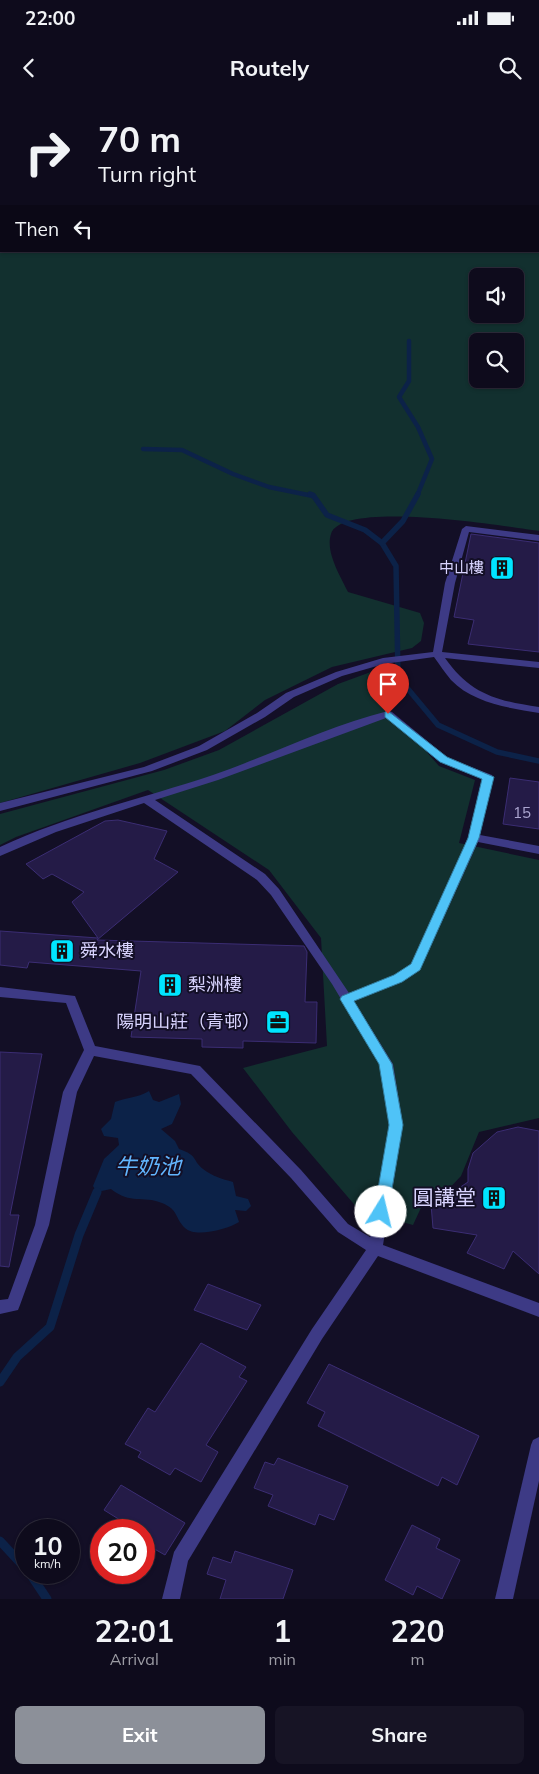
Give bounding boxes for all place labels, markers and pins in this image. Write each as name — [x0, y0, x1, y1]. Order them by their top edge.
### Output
building icon: 中山樓 — [489, 555, 515, 581]
place label: 中山樓 — [439, 558, 484, 577]
pin — [367, 663, 409, 714]
building icon: 舜水樓 — [49, 938, 75, 964]
place label: 舜水樓 — [80, 939, 134, 962]
building icon: 梨洲樓 — [157, 972, 183, 998]
place label: 梨洲樓 — [188, 973, 242, 996]
office icon: 陽明山莊（青邨） — [265, 1009, 291, 1035]
place label: 陽明山莊（青邨） — [116, 1010, 260, 1033]
place label: 圓講堂 — [413, 1184, 476, 1210]
building icon: 圓講堂 — [481, 1185, 507, 1211]

